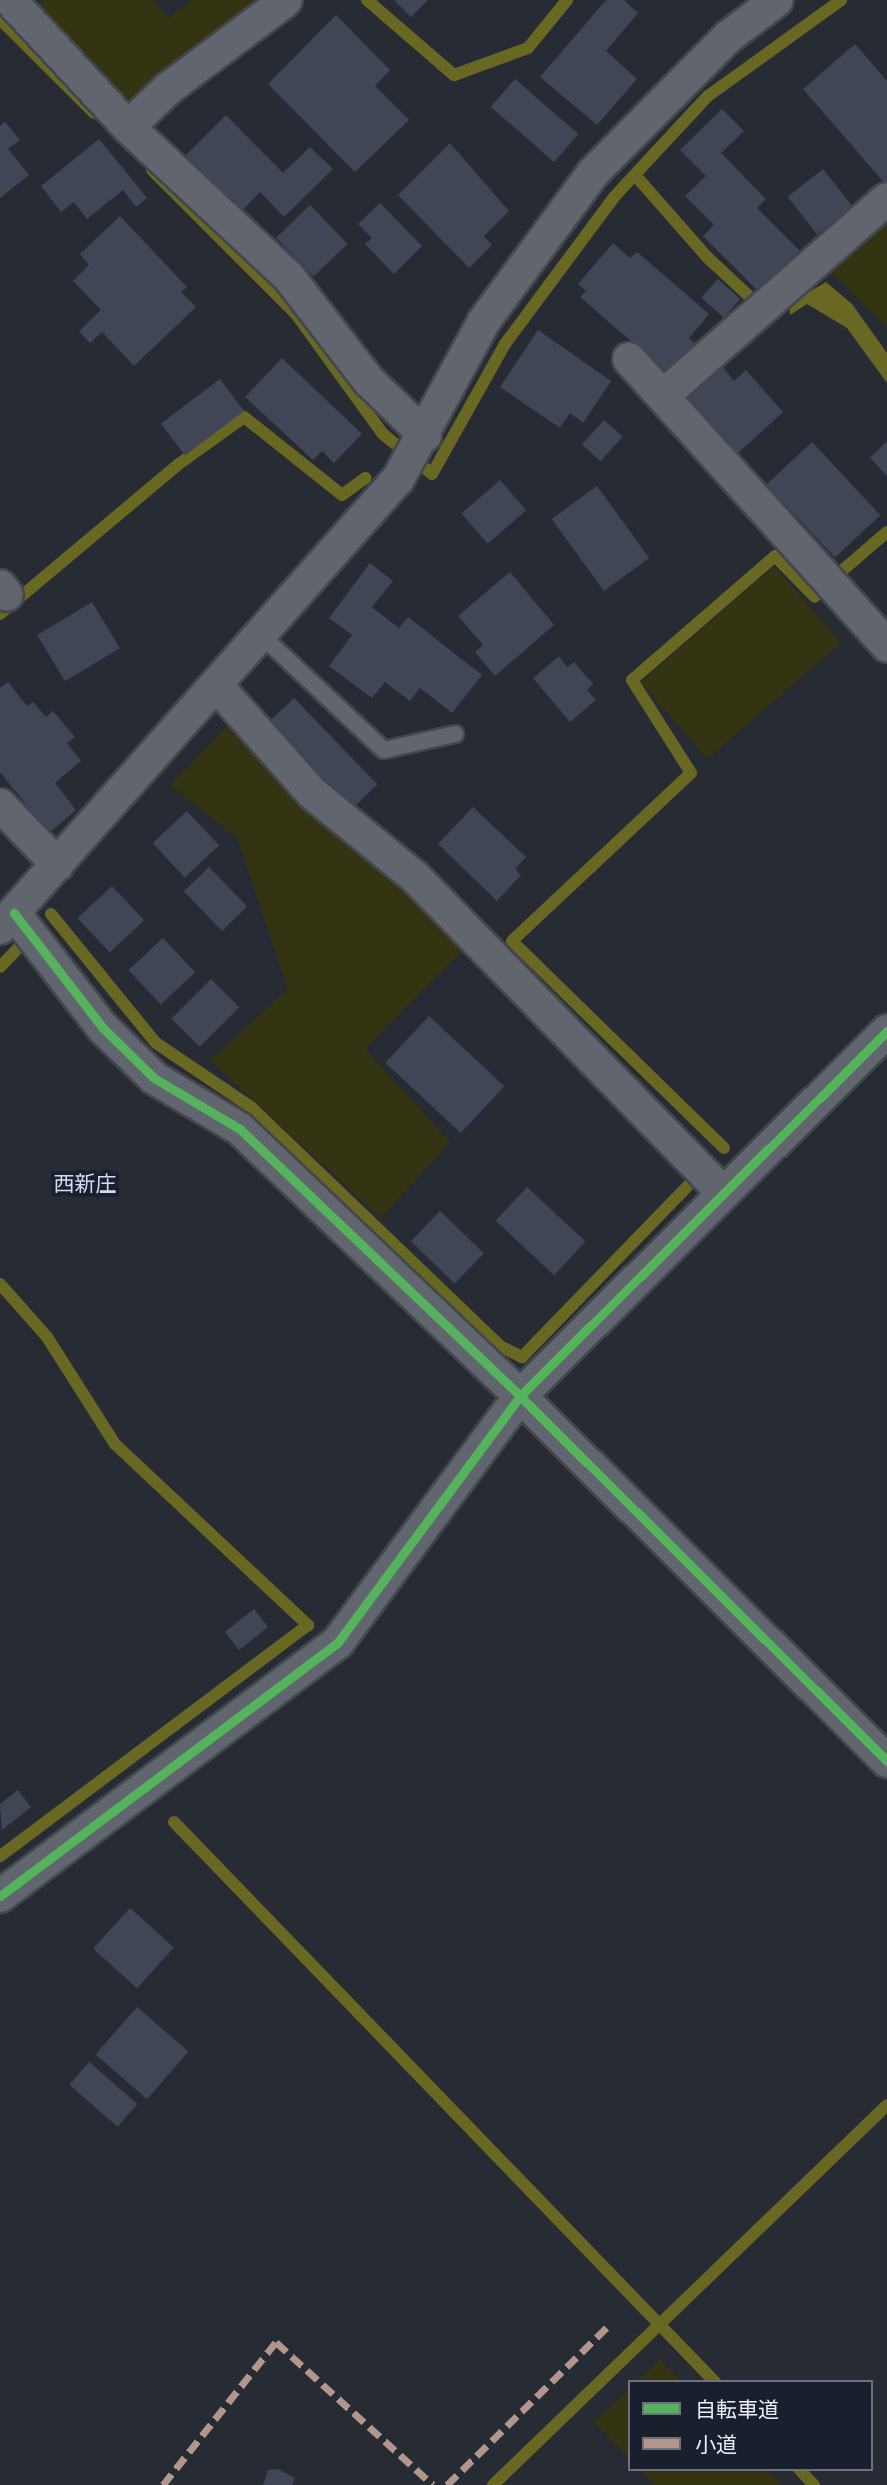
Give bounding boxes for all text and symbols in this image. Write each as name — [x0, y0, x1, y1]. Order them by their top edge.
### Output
district label: 西新庄 — [54, 1171, 116, 1197]
legend — [628, 2380, 873, 2471]
text: 自転車道 — [695, 2396, 779, 2424]
text: 小道 — [695, 2431, 737, 2459]

